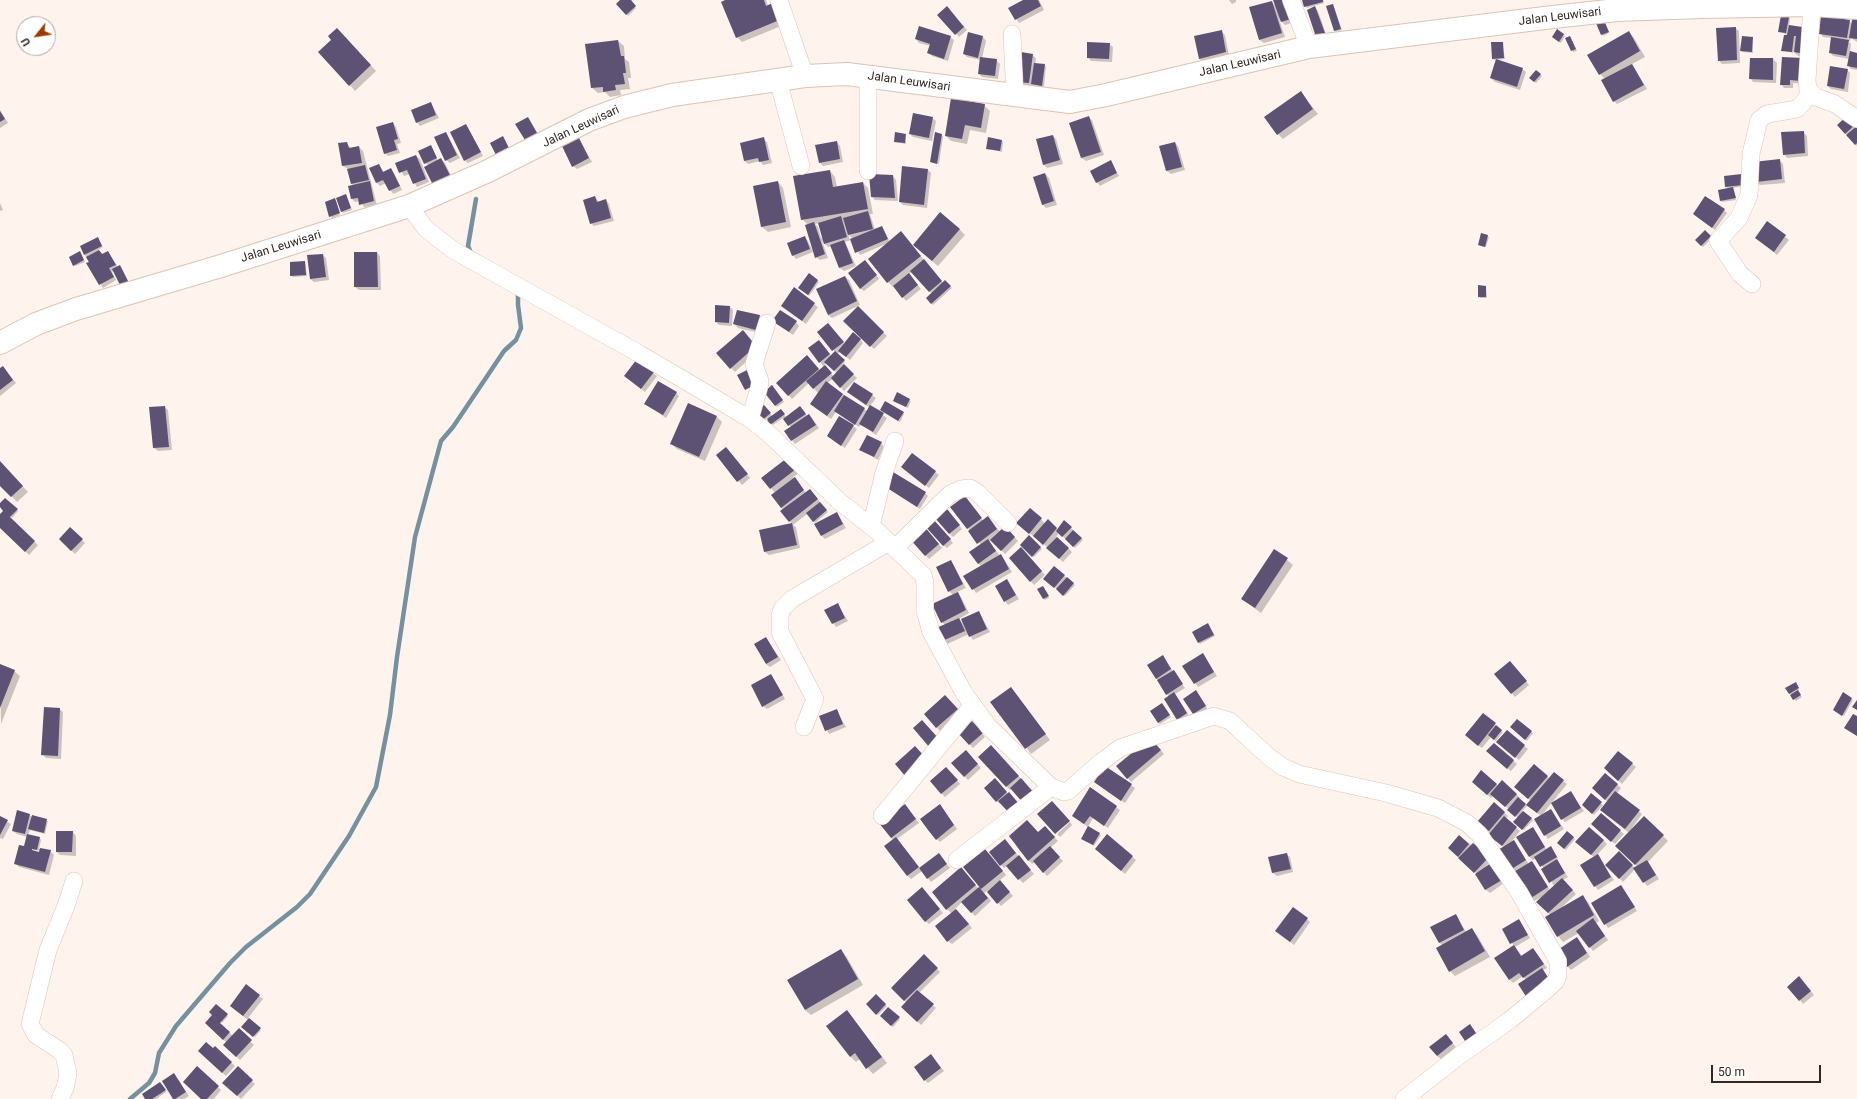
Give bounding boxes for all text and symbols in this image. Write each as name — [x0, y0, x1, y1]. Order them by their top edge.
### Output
street label: Jalan Leuwisari — [1518, 5, 1602, 29]
north arrow — [16, 16, 56, 56]
text: U — [19, 35, 33, 48]
street label: Jalan Leuwisari — [1198, 48, 1282, 80]
street label: Jalan Leuwisari — [867, 69, 951, 95]
street label: Jalan Leuwisari — [540, 103, 622, 151]
street label: Jalan Leuwisari — [239, 228, 323, 266]
scale bar — [1713, 1057, 1823, 1083]
text: 50 m — [1718, 1065, 1745, 1079]

